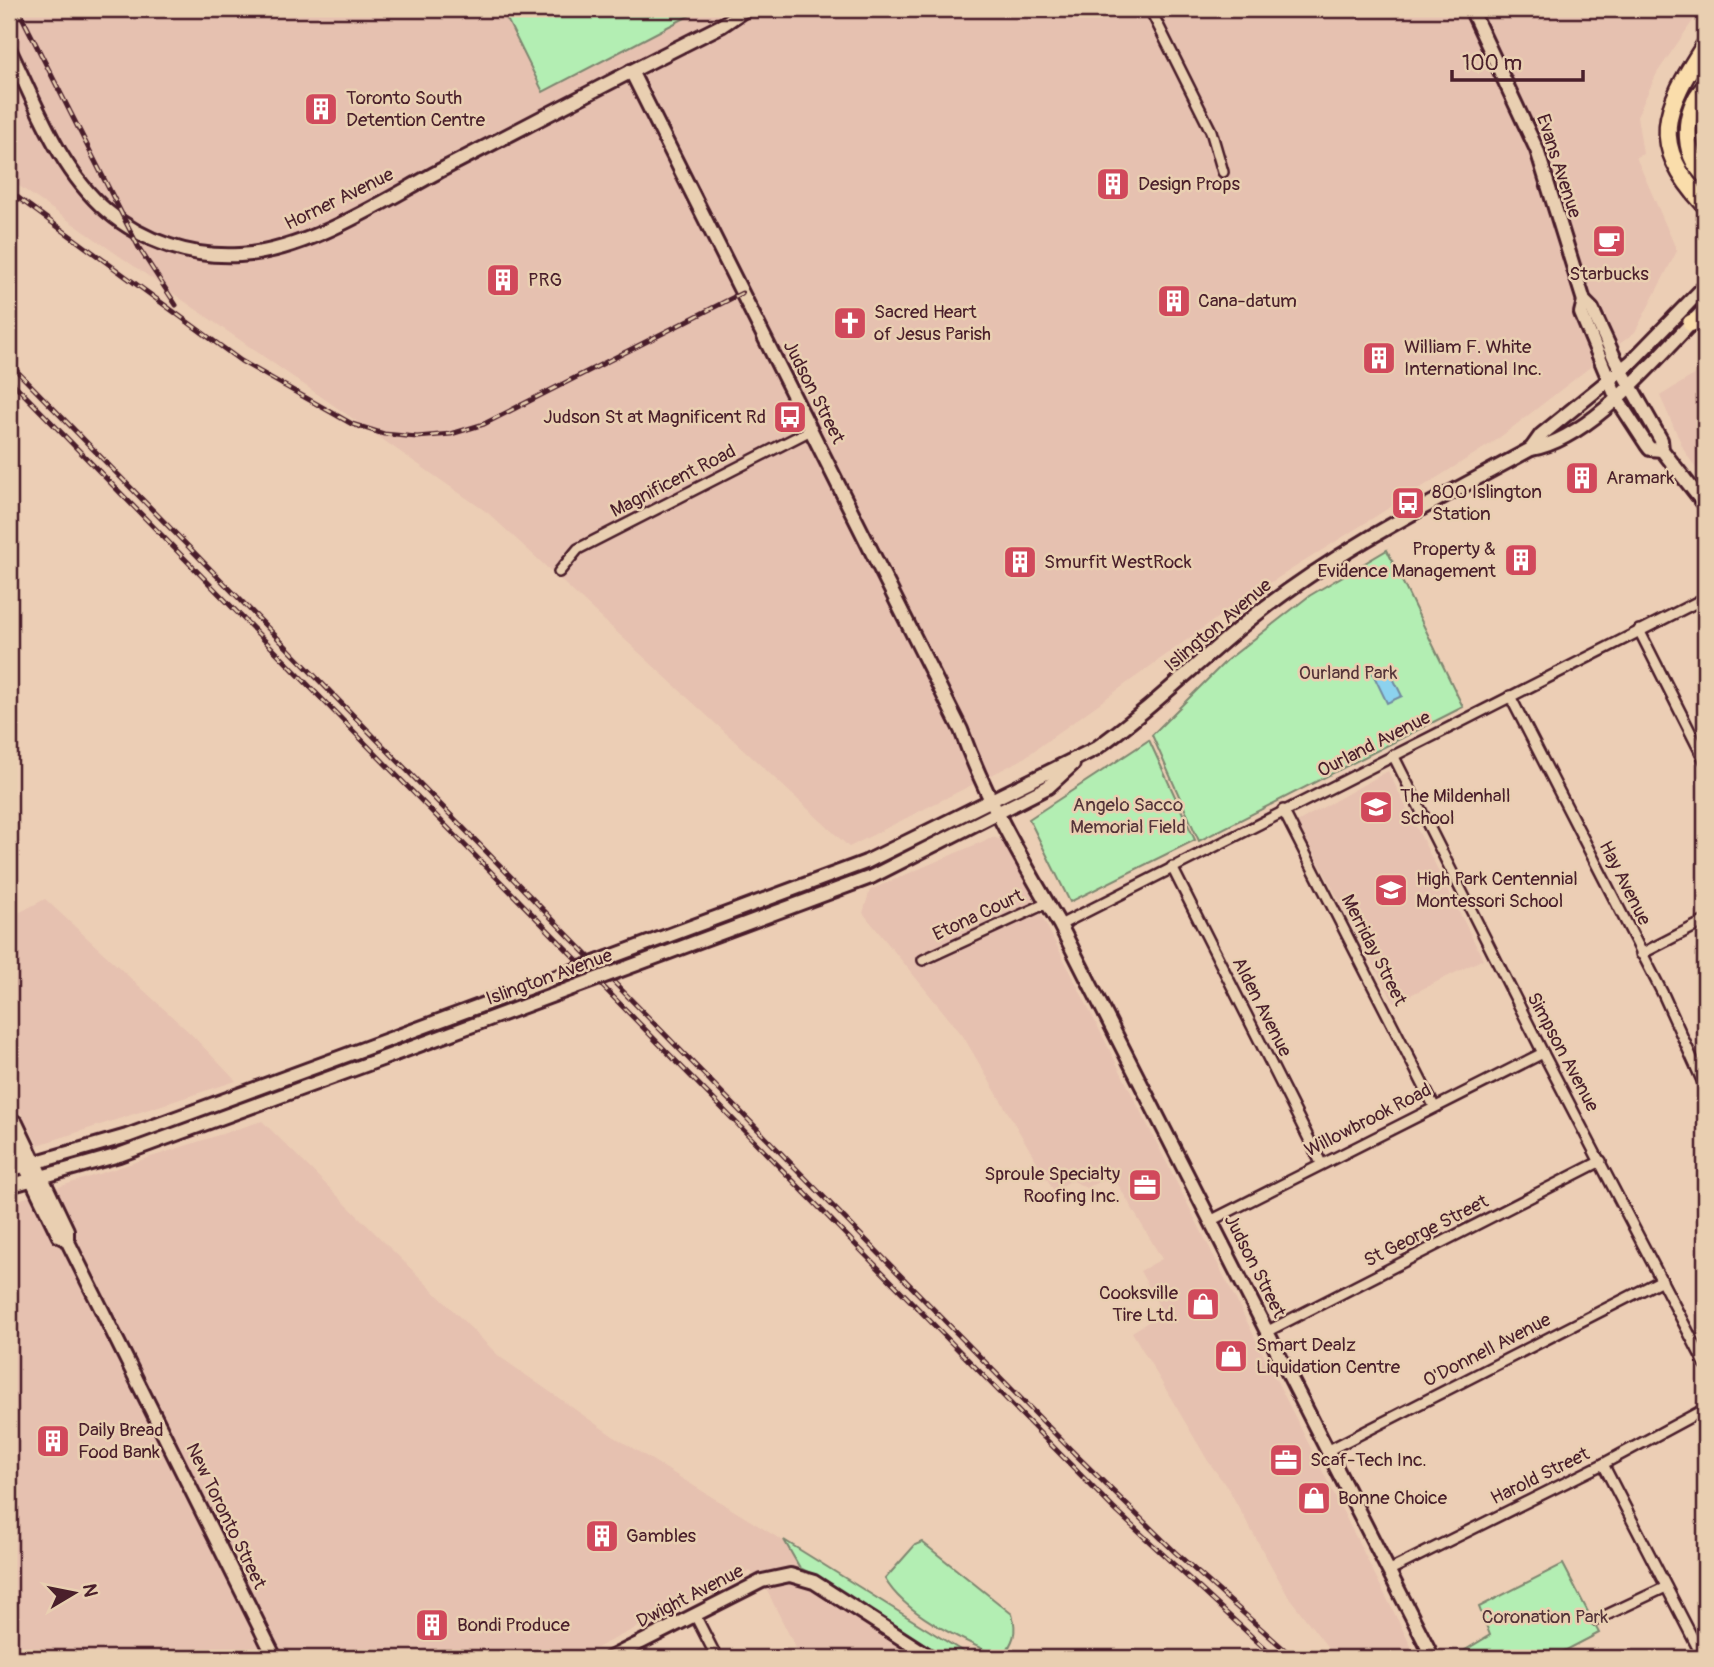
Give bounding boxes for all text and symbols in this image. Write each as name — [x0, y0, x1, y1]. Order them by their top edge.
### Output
scale bar — [1452, 38, 1583, 82]
text: 100 m — [1462, 50, 1522, 77]
place label: Toronto South Detention Centre — [346, 86, 486, 132]
building icon: Toronto South Detention Centre — [302, 90, 340, 128]
street label: Evans Avenue — [1531, 111, 1587, 222]
street label: Horner Avenue — [281, 162, 398, 236]
building icon: Design Props — [1094, 165, 1132, 203]
place label: Design Props — [1138, 172, 1240, 196]
cafe icon: Starbucks — [1590, 222, 1628, 260]
building icon: PRG — [484, 261, 522, 299]
place label: Starbucks — [1569, 262, 1649, 286]
place label: PRG — [528, 268, 562, 292]
building icon: Cana-datum — [1155, 282, 1193, 320]
place label: Cana-datum — [1198, 289, 1297, 313]
place label: Sacred Heart of Jesus Parish — [874, 300, 991, 346]
church icon: Sacred Heart of Jesus Parish — [831, 304, 869, 342]
place label: William F. White International Inc. — [1404, 335, 1542, 381]
street label: Judson Street — [778, 336, 850, 448]
building icon: William F. White International Inc. — [1360, 339, 1398, 377]
bus stop icon: Judson St at Magnificent Rd — [771, 398, 809, 436]
place label: Judson St at Magnificent Rd — [543, 405, 766, 429]
street label: Magnificent Road — [606, 439, 740, 523]
building icon: Aramark — [1563, 459, 1601, 497]
place label: Aramark — [1606, 466, 1674, 490]
place label: 800 Islington Station — [1432, 480, 1542, 526]
bus stop icon: 800 Islington Station — [1389, 484, 1427, 522]
place label: Property & Evidence Management — [1317, 537, 1496, 583]
building icon: Property & Evidence Management — [1502, 541, 1540, 579]
building icon: Smurfit WestRock — [1001, 543, 1039, 581]
place label: Smurfit WestRock — [1044, 550, 1192, 574]
street label: Islington Avenue — [1159, 573, 1277, 677]
park label: Ourland Park — [1299, 661, 1397, 685]
street label: Ourland Avenue — [1313, 705, 1435, 783]
place label: The Mildenhall School — [1400, 784, 1511, 830]
school or university icon: The Mildenhall School — [1357, 788, 1395, 826]
park label: Angelo Sacco Memorial Field — [1070, 793, 1186, 839]
street label: Hay Avenue — [1594, 837, 1657, 930]
place label: High Park Centennial Montessori School — [1416, 867, 1578, 913]
school or university icon: High Park Centennial Montessori School — [1372, 871, 1410, 909]
street label: Etona Court — [929, 883, 1027, 946]
street label: Merriday Street — [1336, 890, 1413, 1010]
street label: Islington Avenue — [482, 943, 616, 1011]
street label: Alden Avenue — [1227, 953, 1298, 1061]
street label: Simpson Avenue — [1522, 988, 1605, 1116]
street label: Willowbrook Road — [1301, 1078, 1435, 1162]
place label: Sproule Specialty Roofing Inc. — [984, 1162, 1120, 1208]
office icon: Sproule Specialty Roofing Inc. — [1126, 1166, 1164, 1204]
street label: St George Street — [1360, 1189, 1493, 1273]
street label: Judson Street — [1219, 1210, 1291, 1322]
place label: Cooksville Tire Ltd. — [1099, 1281, 1179, 1327]
shop icon: Cooksville Tire Ltd. — [1184, 1285, 1222, 1323]
street label: O'Donnell Avenue — [1419, 1307, 1555, 1393]
place label: Smart Dealz Liquidation Centre — [1256, 1333, 1401, 1379]
shop icon: Smart Dealz Liquidation Centre — [1212, 1337, 1250, 1375]
place label: Daily Bread Food Bank — [78, 1418, 164, 1464]
building icon: Daily Bread Food Bank — [34, 1422, 72, 1460]
street label: New Toronto Street — [180, 1439, 272, 1593]
office icon: Scaf-Tech Inc. — [1267, 1441, 1305, 1479]
street label: Harold Street — [1487, 1442, 1594, 1510]
place label: Scaf-Tech Inc. — [1310, 1448, 1427, 1472]
shop icon: Bonne Choice — [1295, 1479, 1333, 1517]
place label: Bonne Choice — [1338, 1486, 1448, 1510]
building icon: Gambles — [583, 1517, 621, 1555]
place label: Gambles — [626, 1524, 697, 1548]
north arrow — [38, 1558, 108, 1628]
street label: Dwight Avenue — [632, 1558, 748, 1633]
text: N — [77, 1582, 103, 1599]
park label: Coronation Park — [1482, 1605, 1608, 1629]
building icon: Bondi Produce — [413, 1606, 451, 1644]
place label: Bondi Produce — [457, 1613, 571, 1637]

